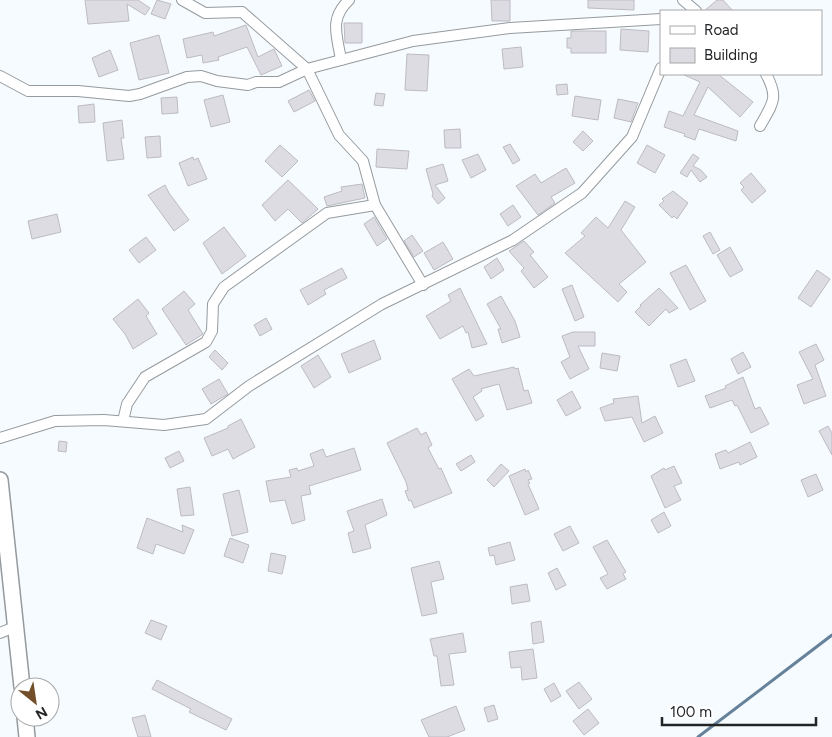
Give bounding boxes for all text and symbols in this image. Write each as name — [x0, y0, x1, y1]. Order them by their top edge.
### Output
legend — [660, 10, 822, 75]
text: Road — [704, 21, 739, 39]
text: Building — [704, 46, 758, 64]
north arrow — [10, 677, 60, 727]
scale bar — [662, 694, 816, 726]
text: N — [32, 703, 50, 723]
text: 100 m — [670, 703, 712, 721]

